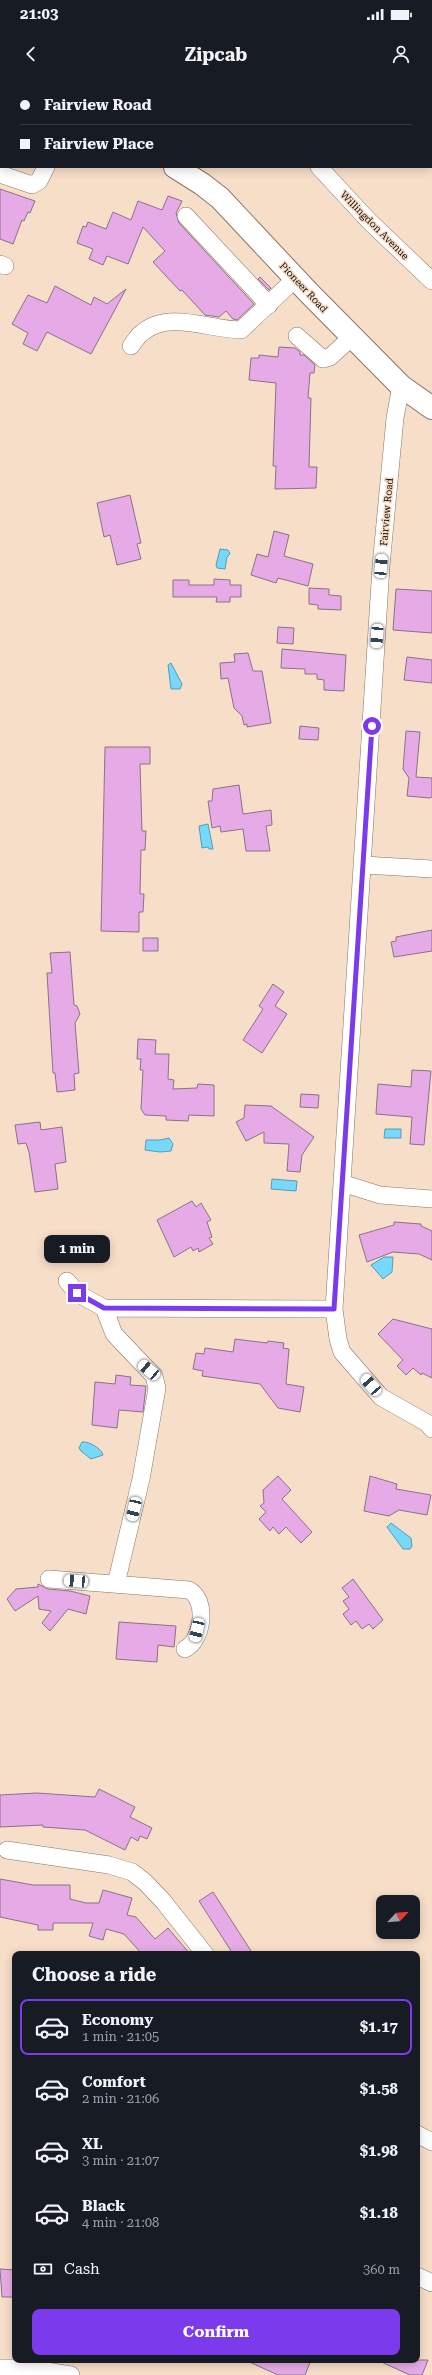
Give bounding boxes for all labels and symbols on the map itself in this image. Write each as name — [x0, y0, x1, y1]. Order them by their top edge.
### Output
street label: Willingdon Avenue — [338, 189, 411, 262]
street label: Pioneer Road — [278, 260, 330, 315]
street label: Fairview Road — [378, 477, 395, 546]
car — [374, 554, 388, 578]
car — [370, 624, 384, 648]
route start — [363, 717, 381, 735]
callout: 1 min — [44, 1235, 110, 1263]
route end — [68, 1284, 86, 1302]
car — [136, 1358, 162, 1382]
car — [359, 1372, 383, 1398]
car — [125, 1496, 143, 1522]
car — [64, 1574, 88, 1588]
car — [188, 1617, 206, 1643]
north arrow — [376, 1895, 420, 1939]

